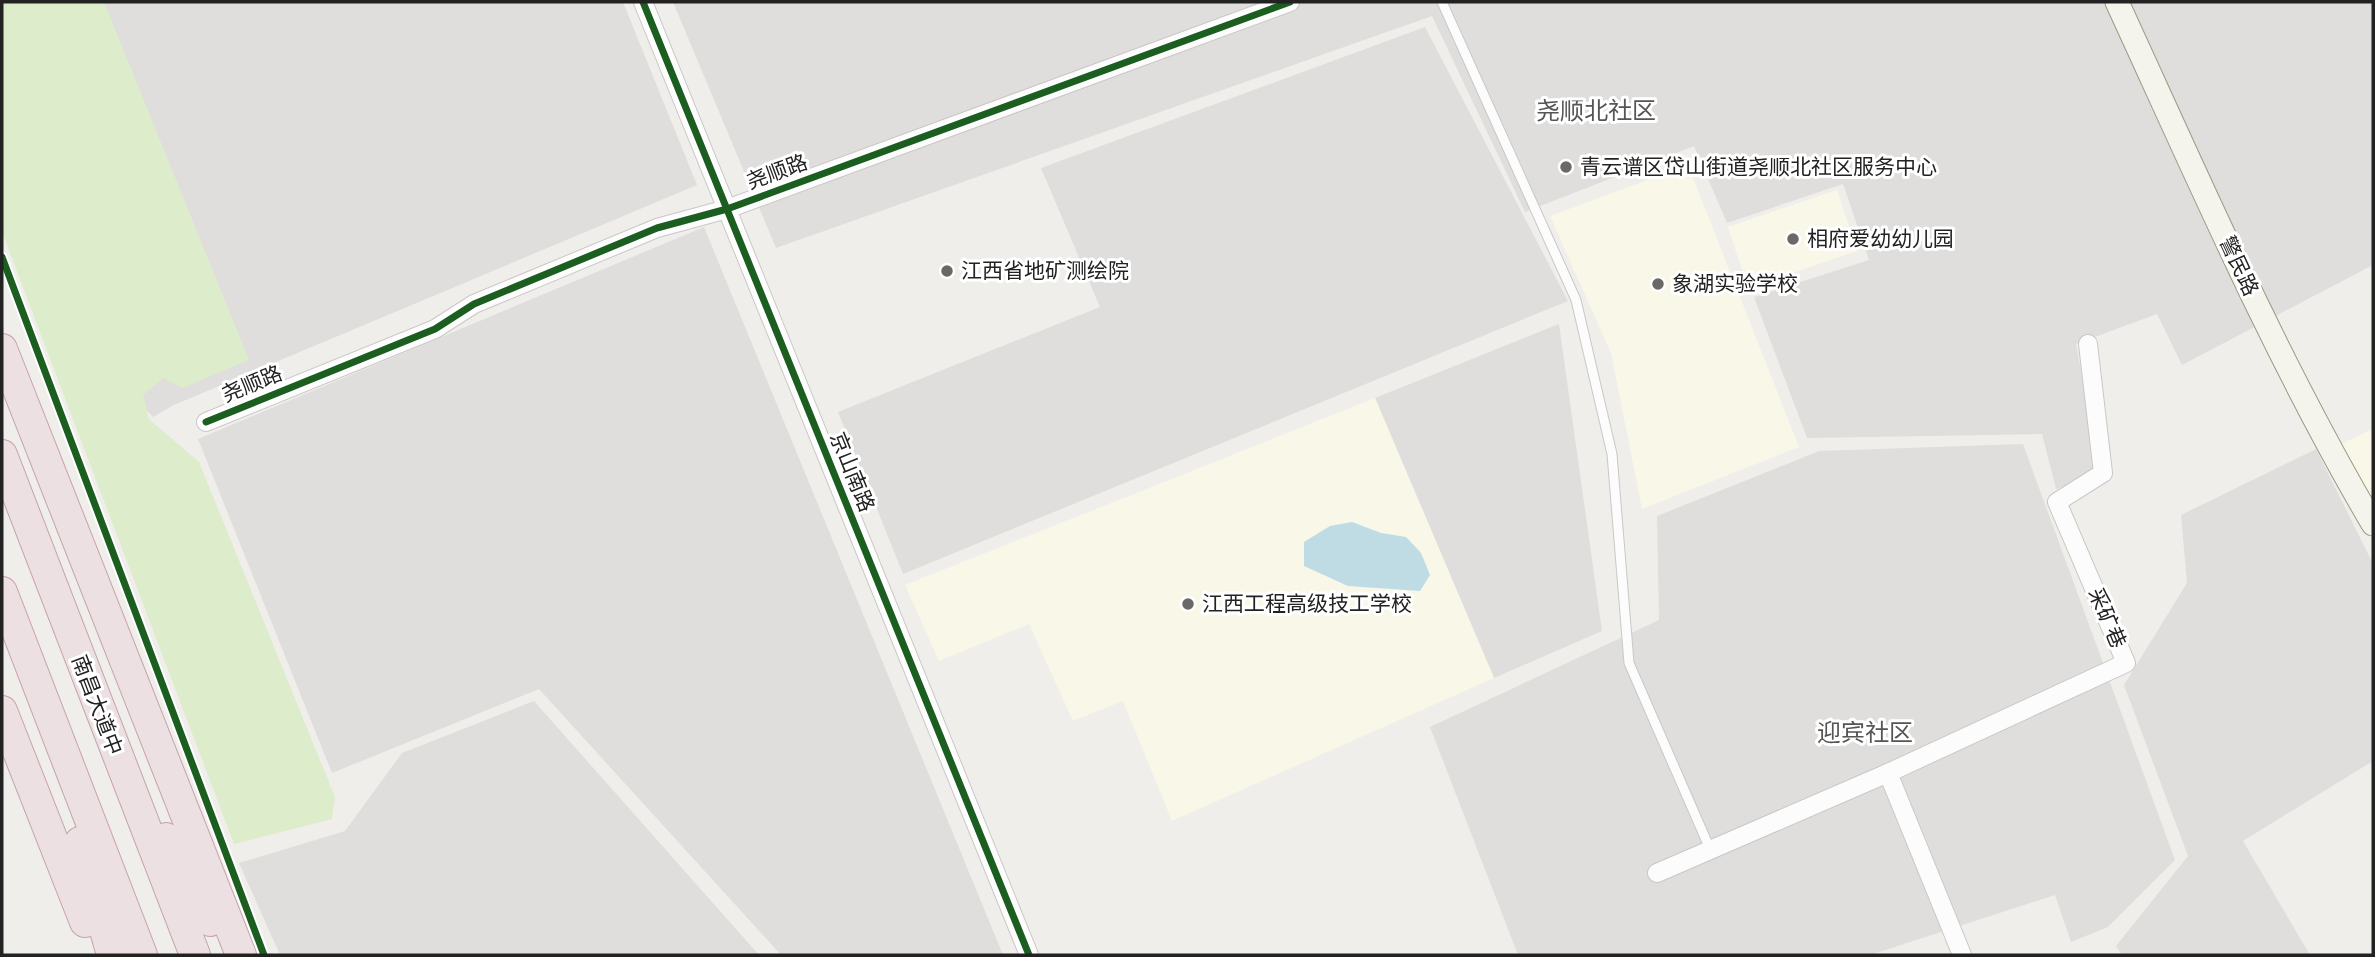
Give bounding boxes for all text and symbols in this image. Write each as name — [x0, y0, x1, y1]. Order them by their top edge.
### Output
district label: 尧顺北社区 — [1536, 97, 1656, 125]
street label: 尧顺路 — [743, 150, 811, 194]
place label: 青云谱区岱山街道尧顺北社区服务中心 — [1580, 155, 1937, 179]
marker: 青云谱区岱山街道尧顺北社区服务中心 — [1558, 159, 1574, 175]
place label: 相府爱幼幼儿园 — [1807, 227, 1954, 251]
marker: 相府爱幼幼儿园 — [1785, 231, 1801, 247]
street label: 警民路 — [2215, 232, 2263, 300]
place label: 江西省地矿测绘院 — [961, 259, 1129, 283]
marker: 江西省地矿测绘院 — [939, 263, 955, 279]
place label: 象湖实验学校 — [1672, 272, 1798, 296]
marker: 象湖实验学校 — [1650, 276, 1666, 292]
street label: 尧顺路 — [218, 361, 286, 407]
street label: 京山南路 — [825, 429, 879, 515]
street label: 采矿巷 — [2084, 584, 2130, 652]
place label: 江西工程高级技工学校 — [1202, 592, 1412, 616]
marker: 江西工程高级技工学校 — [1180, 596, 1196, 612]
street label: 南昌大道中 — [67, 652, 127, 758]
district label: 迎宾社区 — [1817, 719, 1913, 747]

